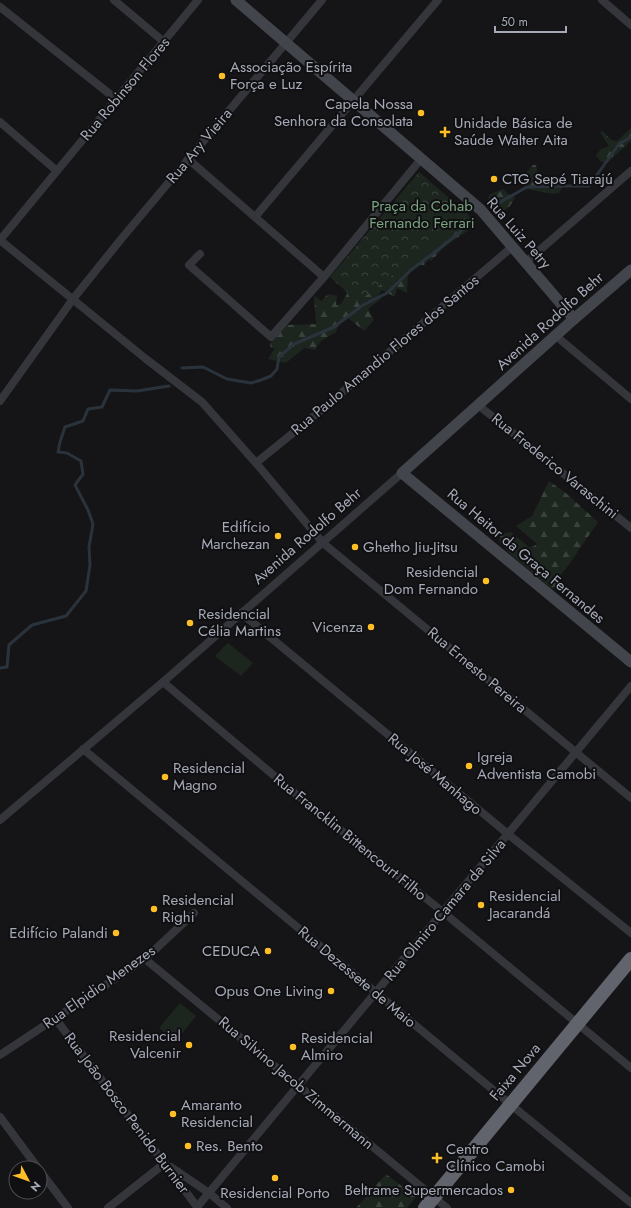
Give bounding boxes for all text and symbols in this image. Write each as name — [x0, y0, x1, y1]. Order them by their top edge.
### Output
scale bar — [495, 8, 566, 34]
text: 50 m — [501, 13, 528, 31]
street label: Rua Robinson Flores — [75, 32, 175, 146]
place label: Associação Espírita Força e Luz — [230, 56, 352, 95]
marker: Associação Espírita Força e Luz — [217, 71, 227, 81]
place label: Capela Nossa Senhora da Consolata — [274, 93, 413, 132]
street label: Rua Ary Vieira — [161, 104, 237, 188]
marker: Capela Nossa Senhora da Consolata — [416, 108, 426, 118]
place label: Unidade Básica de Saúde Walter Aita — [454, 112, 573, 151]
marker: Unidade Básica de Saúde Walter Aita — [439, 126, 451, 138]
place label: CTG Sepé Tiarajú — [502, 168, 613, 190]
marker: CTG Sepé Tiarajú — [489, 174, 499, 184]
street label: Rua Luiz Petry — [482, 192, 557, 274]
park label: Praça da Cohab Fernando Ferrari — [369, 195, 475, 234]
street label: Avenida Rodolfo Behr — [491, 266, 609, 375]
street label: Rua Paulo Amandio Flores dos Santos — [286, 270, 484, 440]
street label: Rua Frederico Varaschini — [487, 408, 623, 524]
street label: Avenida Rodolfo Behr — [248, 482, 367, 590]
street label: Rua Heitor da Graça Fernandes — [442, 483, 610, 629]
place label: Edifício Marchezan — [201, 516, 270, 555]
marker: Edifício Marchezan — [273, 531, 283, 541]
place label: Ghetho Jiu-Jitsu — [363, 536, 458, 558]
marker: Ghetho Jiu-Jitsu — [350, 542, 360, 552]
place label: Residencial Dom Fernando — [384, 561, 478, 600]
marker: Residencial Dom Fernando — [481, 576, 491, 586]
place label: Residencial Célia Martins — [198, 603, 281, 642]
place label: Vicenza — [312, 616, 363, 638]
marker: Residencial Célia Martins — [185, 618, 195, 628]
marker: Vicenza — [366, 622, 376, 632]
street label: Rua Ernesto Pereira — [423, 622, 531, 718]
street label: Rua José Manhago — [383, 728, 487, 820]
place label: Igreja Adventista Camobi — [477, 746, 596, 785]
place label: Residencial Magno — [173, 757, 245, 796]
marker: Igreja Adventista Camobi — [464, 761, 474, 771]
street label: Rua Francklin Bittencourt Filho — [269, 768, 431, 906]
marker: Residencial Magno — [160, 772, 170, 782]
street label: Rua Olmiro Camara da Silva — [379, 834, 511, 986]
place label: Residencial Jacarandá — [487, 885, 561, 924]
place label: Residencial Righi — [162, 889, 234, 928]
marker: Residencial Jacarandá — [476, 900, 486, 910]
marker: Residencial Righi — [149, 904, 159, 914]
street label: Rua Dezessete de Maio — [293, 921, 421, 1033]
place label: Edifício Palandi — [9, 922, 108, 944]
marker: Edifício Palandi — [111, 928, 121, 938]
street label: Rua Elpidio Menezes — [38, 940, 160, 1034]
place label: CEDUCA — [202, 940, 260, 962]
marker: CEDUCA — [263, 946, 273, 956]
place label: Opus One Living — [215, 980, 323, 1002]
marker: Opus One Living — [326, 986, 336, 996]
street label: Rua Silvino Jacob Zimmermann — [214, 1011, 378, 1155]
place label: Residencial Valcenir — [109, 1025, 182, 1064]
place label: Residencial Almiro — [301, 1027, 373, 1066]
street label: Rua João Bosco Penido Burnier — [59, 1028, 196, 1199]
street label: Faixa Nova — [484, 1038, 546, 1106]
marker: Residencial Valcenir — [184, 1040, 194, 1050]
marker: Residencial Almiro — [288, 1042, 298, 1052]
place label: Amaranto Residencial — [181, 1094, 253, 1133]
marker: Amaranto Residencial — [168, 1109, 178, 1119]
place label: Res. Bento — [196, 1135, 263, 1157]
place label: Centro Clínico Camobi — [446, 1138, 545, 1177]
marker: Res. Bento — [183, 1141, 193, 1151]
marker: Centro Clínico Camobi — [431, 1152, 443, 1164]
north arrow — [8, 1160, 48, 1200]
marker: Residencial Porto — [270, 1173, 280, 1183]
text: N — [27, 1178, 44, 1195]
place label: Beltrame Supermercados — [345, 1179, 503, 1201]
place label: Residencial Porto — [220, 1182, 330, 1204]
marker: Beltrame Supermercados — [506, 1185, 516, 1195]

